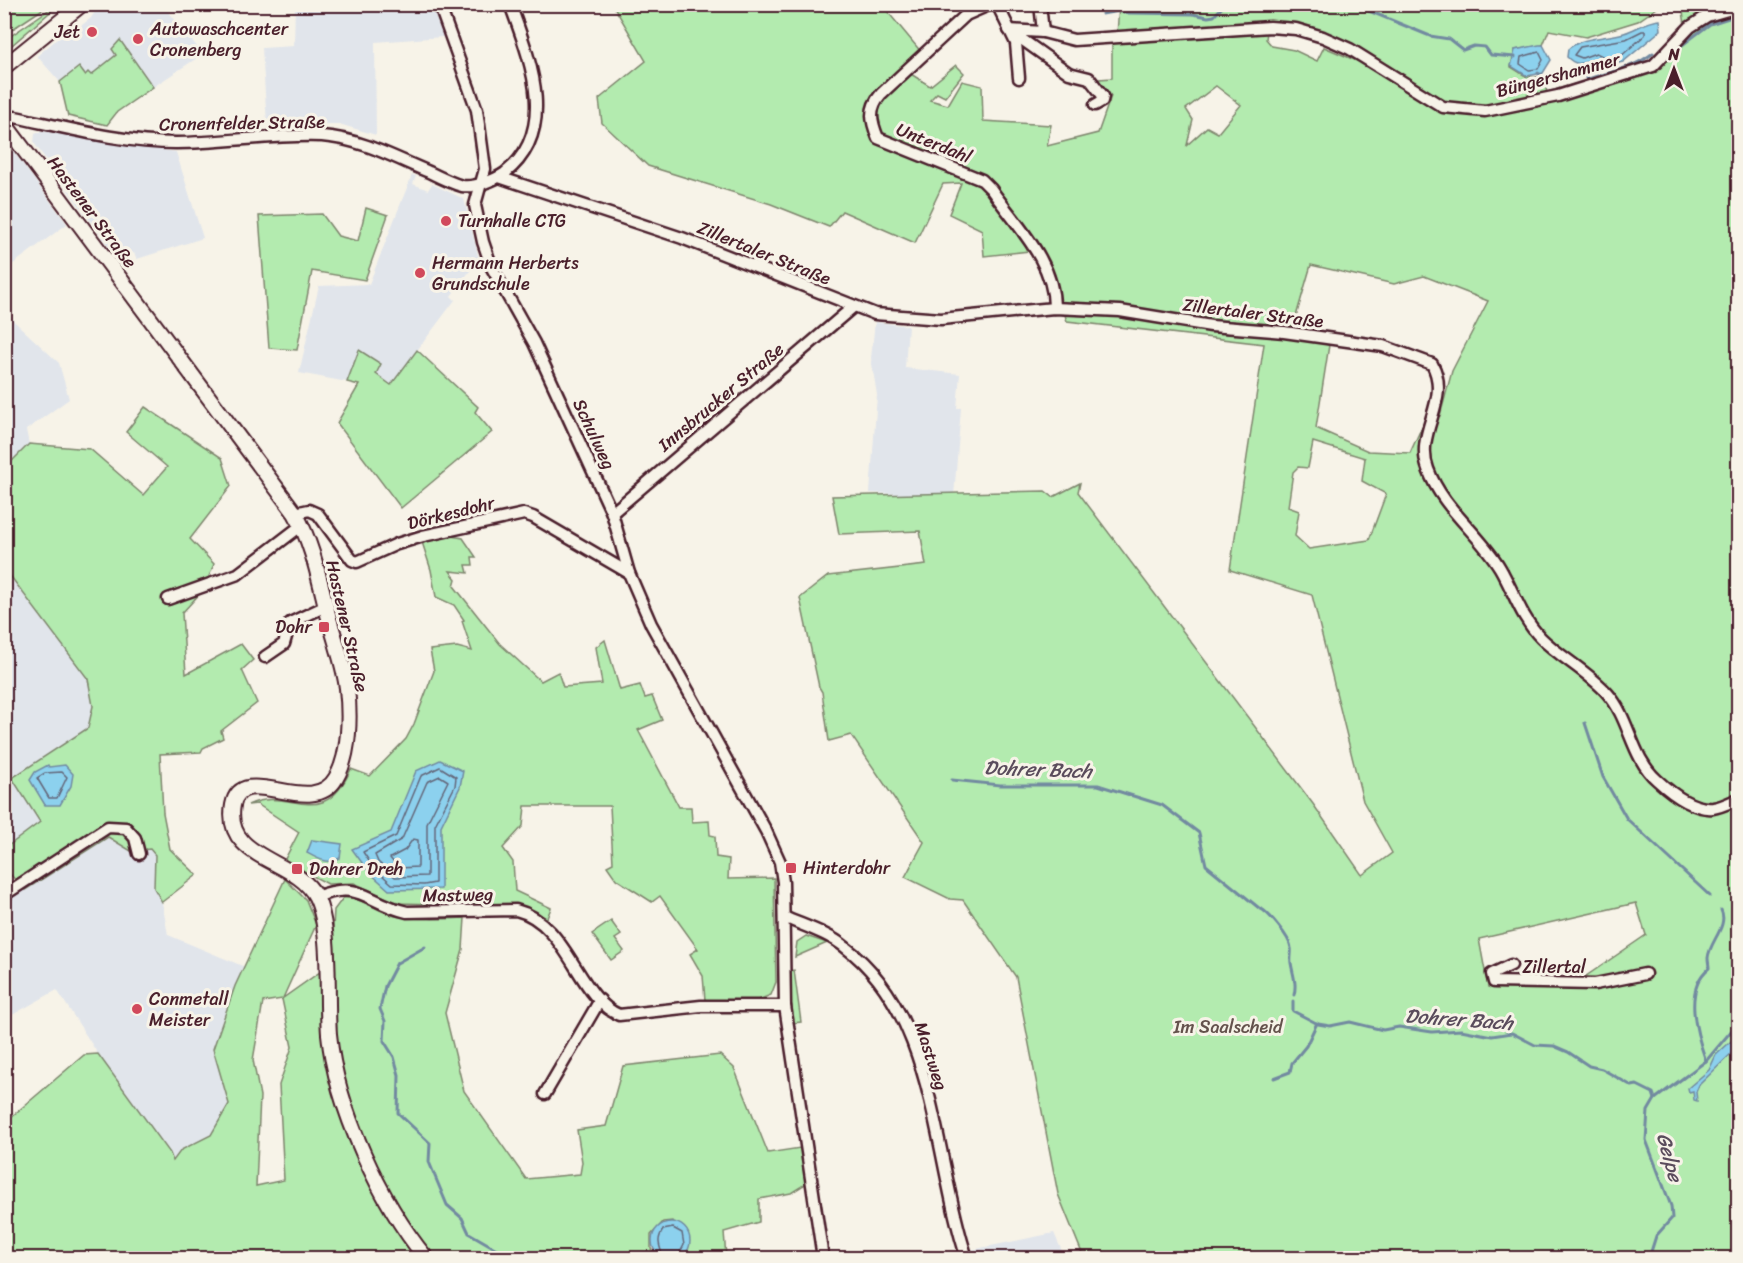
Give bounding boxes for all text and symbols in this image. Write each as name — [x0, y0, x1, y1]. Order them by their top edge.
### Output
place label: Autowaschcenter Cronenberg — [149, 13, 290, 66]
place label: Jet — [53, 16, 80, 48]
marker: Jet — [85, 25, 99, 39]
marker: Autowaschcenter Cronenberg — [131, 32, 145, 46]
north arrow — [1644, 39, 1704, 99]
text: N — [1667, 40, 1680, 69]
street label: Büngershammer — [1493, 43, 1625, 107]
street label: Cronenfelder Straße — [159, 106, 325, 140]
street label: Unterdahl — [891, 113, 978, 173]
street label: Hastener Straße — [39, 148, 145, 276]
place label: Turnhalle CTG — [458, 205, 566, 237]
street label: Zillertaler Straße — [692, 212, 836, 294]
marker: Turnhalle CTG — [439, 214, 453, 228]
place label: Hermann Herberts Grundschule — [432, 247, 579, 300]
marker: Hermann Herberts Grundschule — [413, 266, 427, 280]
street label: Zillertaler Straße — [1181, 288, 1326, 338]
street label: Innsbrucker Straße — [650, 334, 792, 460]
street label: Schulweg — [564, 393, 624, 475]
street label: Dörkesdohr — [404, 486, 500, 539]
street label: Hastener Straße — [316, 557, 378, 695]
place label: Dohr — [275, 611, 314, 643]
marker: Dohr — [317, 620, 331, 634]
water label: Dohrer Bach — [984, 750, 1095, 789]
place label: Hinterdohr — [803, 852, 892, 884]
place label: Dohrer Dreh — [309, 853, 403, 885]
marker: Hinterdohr — [784, 861, 798, 875]
marker: Dohrer Dreh — [290, 862, 304, 876]
street label: Mastweg — [422, 878, 494, 912]
street label: Zillertal — [1522, 951, 1587, 983]
place label: Conmetall Meister — [149, 983, 230, 1036]
water label: Dohrer Bach — [1404, 998, 1516, 1041]
marker: Conmetall Meister — [130, 1002, 144, 1016]
park label: Im Saalscheid — [1172, 1011, 1284, 1043]
street label: Mastweg — [905, 1017, 957, 1095]
water label: Gelpe — [1646, 1129, 1693, 1187]

